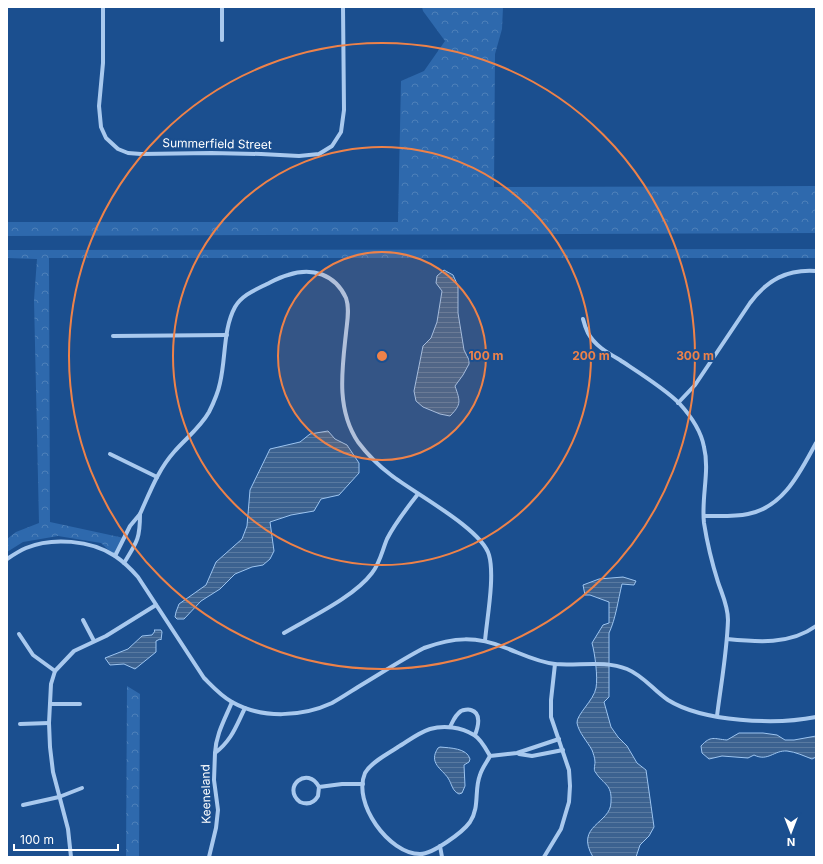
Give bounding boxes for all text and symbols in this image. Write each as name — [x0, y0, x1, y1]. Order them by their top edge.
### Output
street label: Summerfield Street — [162, 135, 272, 152]
text: 100 m — [468, 348, 504, 363]
text: 200 m — [572, 348, 610, 363]
text: 300 m — [676, 348, 714, 363]
centre of rings — [375, 349, 389, 363]
street label: Keeneland — [197, 764, 214, 824]
north arrow — [771, 812, 811, 852]
scale bar — [14, 826, 118, 852]
text: 100 m — [20, 832, 54, 847]
text: N — [787, 835, 795, 849]

